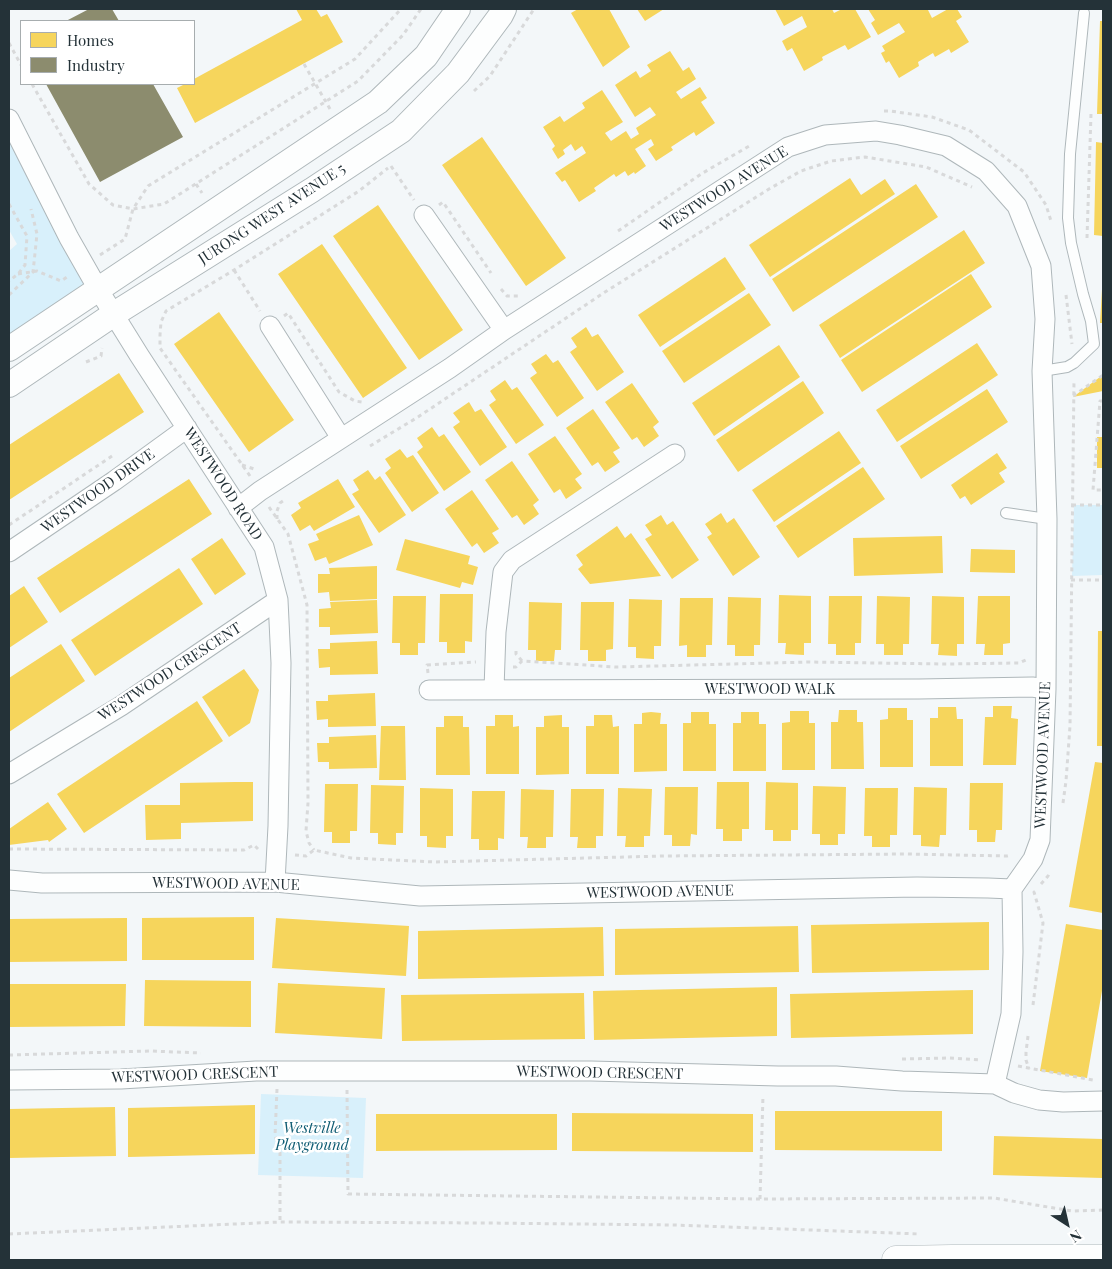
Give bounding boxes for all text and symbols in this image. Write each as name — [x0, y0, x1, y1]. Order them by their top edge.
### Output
legend — [20, 20, 195, 85]
text: Homes — [67, 30, 114, 50]
text: Industry — [67, 55, 125, 75]
street label: WESTWOOD AVENUE — [657, 142, 791, 236]
street label: JURONG WEST AVENUE 5 — [195, 160, 349, 268]
street label: WESTWOOD ROAD — [180, 424, 266, 544]
street label: WESTWOOD DRIVE — [38, 445, 158, 537]
street label: WESTWOOD CRESCENT — [95, 619, 245, 725]
street label: WESTWOOD WALK — [705, 680, 835, 698]
street label: WESTWOOD AVENUE — [1031, 681, 1055, 829]
street label: WESTWOOD AVENUE — [152, 874, 300, 894]
street label: WESTWOOD AVENUE — [586, 882, 734, 902]
street label: WESTWOOD CRESCENT — [111, 1063, 279, 1087]
street label: WESTWOOD CRESCENT — [516, 1063, 684, 1083]
park label: Westville Playground — [275, 1119, 349, 1154]
north arrow — [1042, 1199, 1092, 1249]
text: N — [1066, 1226, 1085, 1247]

